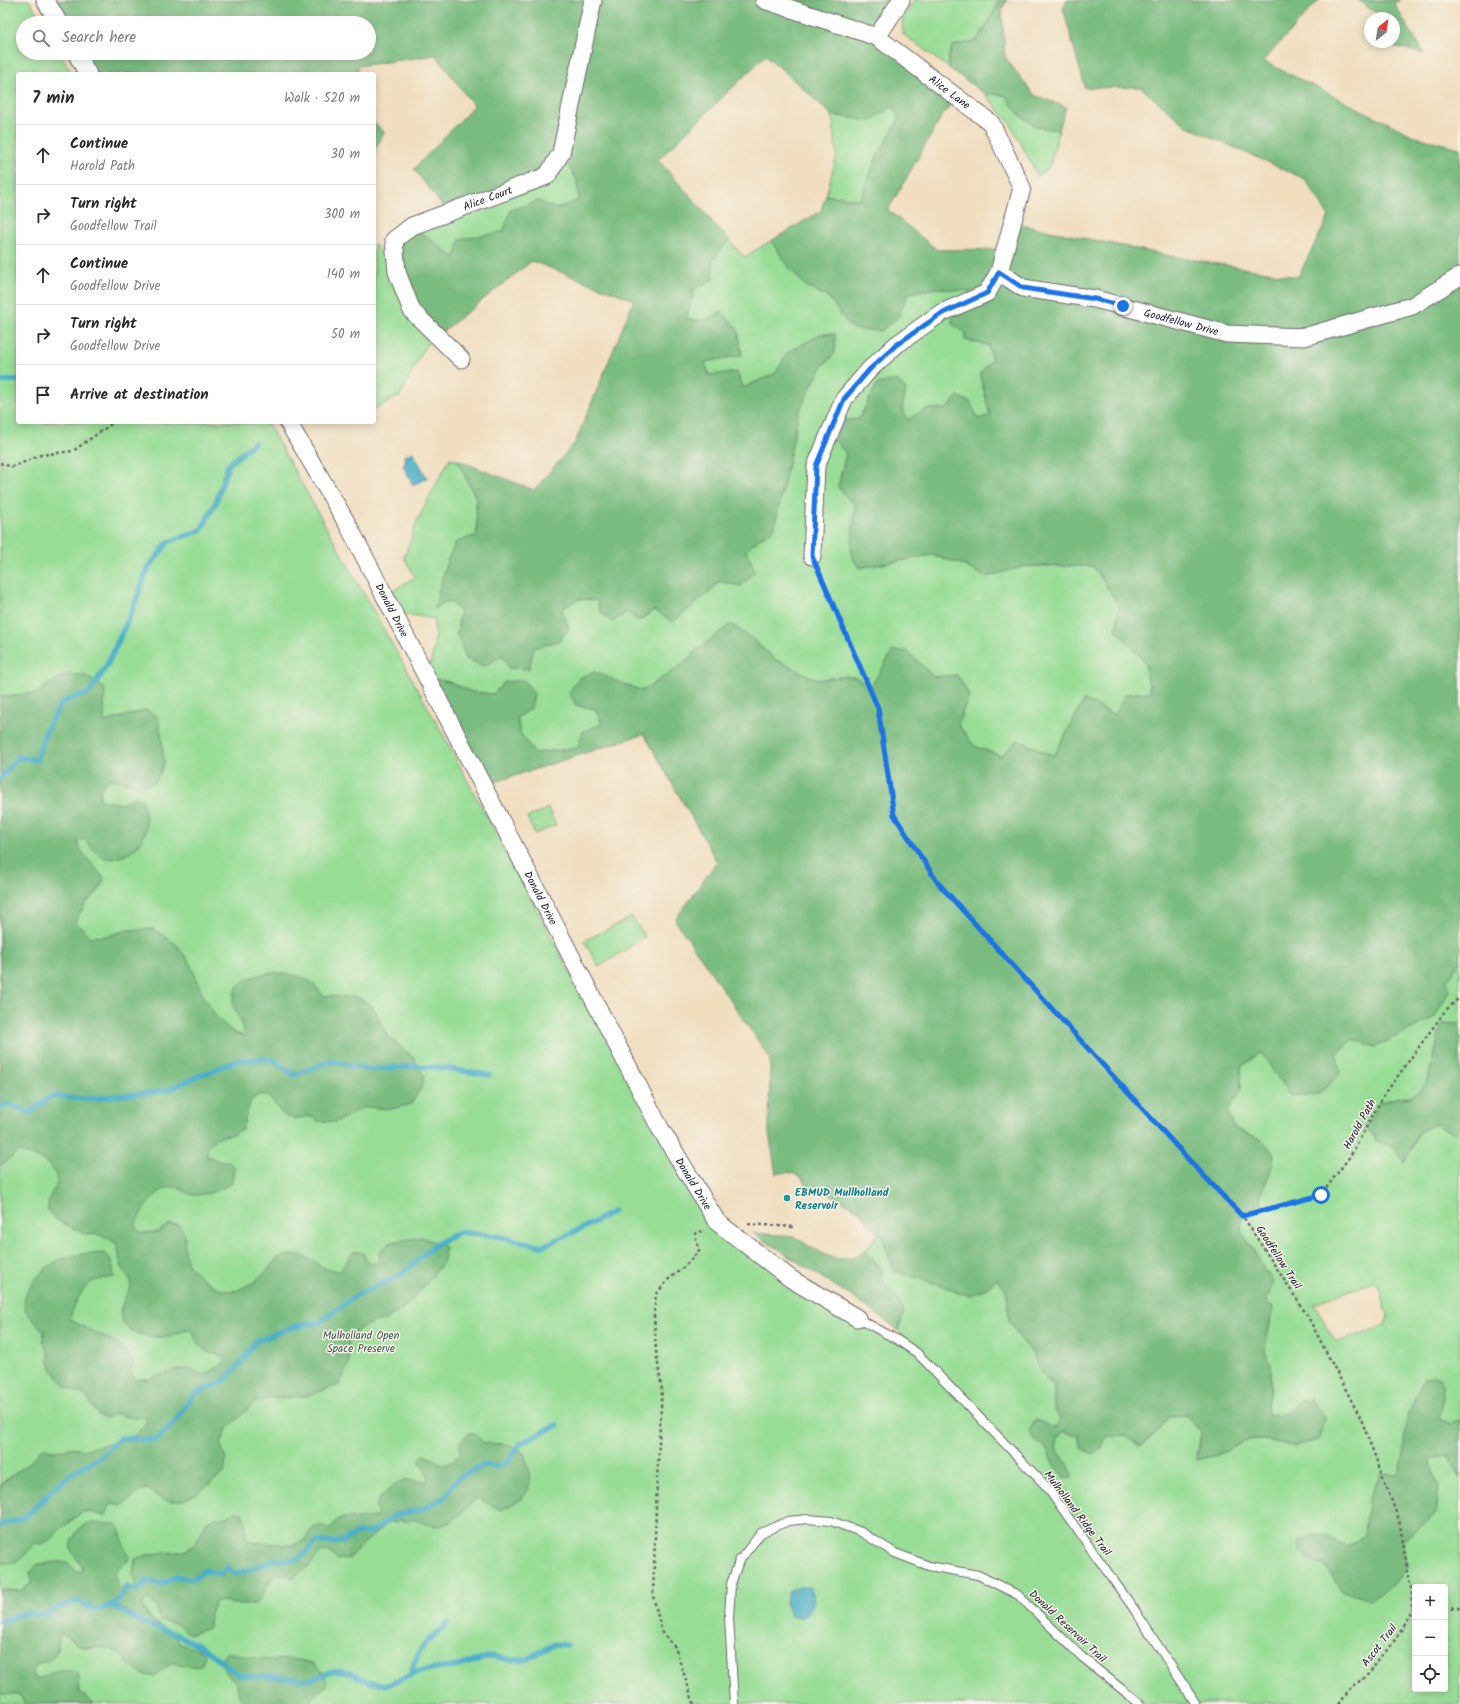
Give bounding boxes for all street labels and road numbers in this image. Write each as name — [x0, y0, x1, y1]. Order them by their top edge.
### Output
street label: Alice Lane — [924, 71, 974, 114]
street label: Alice Court — [461, 181, 516, 216]
street label: Goodfellow Drive — [1142, 304, 1220, 341]
street label: Donald Drive — [370, 580, 413, 641]
street label: Donald Drive — [519, 868, 562, 929]
street label: Harold Path — [1339, 1096, 1381, 1153]
street label: Donald Drive — [670, 1154, 716, 1214]
street label: Goodfellow Trail — [1251, 1222, 1306, 1293]
street label: Mulholland Ridge Trail — [1039, 1467, 1116, 1560]
street label: Donald Reservoir Trail — [1024, 1586, 1110, 1668]
street label: Ascot Trail — [1357, 1620, 1402, 1671]

